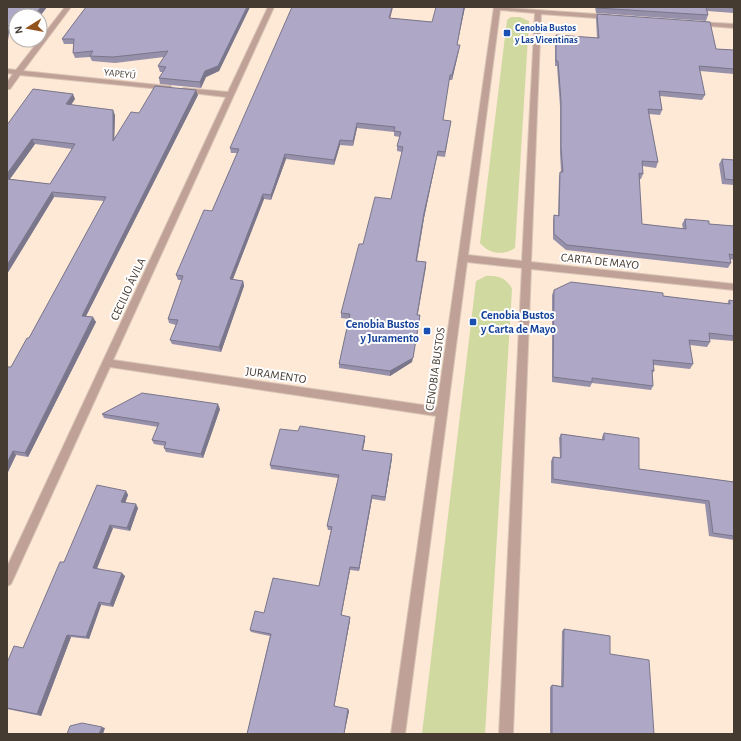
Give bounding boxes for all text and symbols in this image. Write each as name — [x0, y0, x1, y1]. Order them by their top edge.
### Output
north arrow — [8, 8, 48, 48]
place label: Cenobia Bustos y Las Vicentinas — [514, 23, 578, 45]
text: N — [13, 25, 25, 35]
marker: Cenobia Bustos y Las Vicentinas — [502, 28, 512, 38]
street label: YAPEYÚ — [103, 65, 137, 81]
street label: CARTA DE MAYO — [560, 251, 640, 271]
street label: CECILIO ÁVILA — [107, 255, 148, 322]
place label: Cenobia Bustos y Carta de Mayo — [480, 309, 556, 336]
marker: Cenobia Bustos y Carta de Mayo — [468, 317, 478, 327]
place label: Cenobia Bustos y Juramento — [346, 318, 419, 345]
marker: Cenobia Bustos y Juramento — [422, 326, 432, 336]
street label: CENOBIA BUSTOS — [423, 326, 447, 412]
street label: JURAMENTO — [245, 365, 307, 385]

